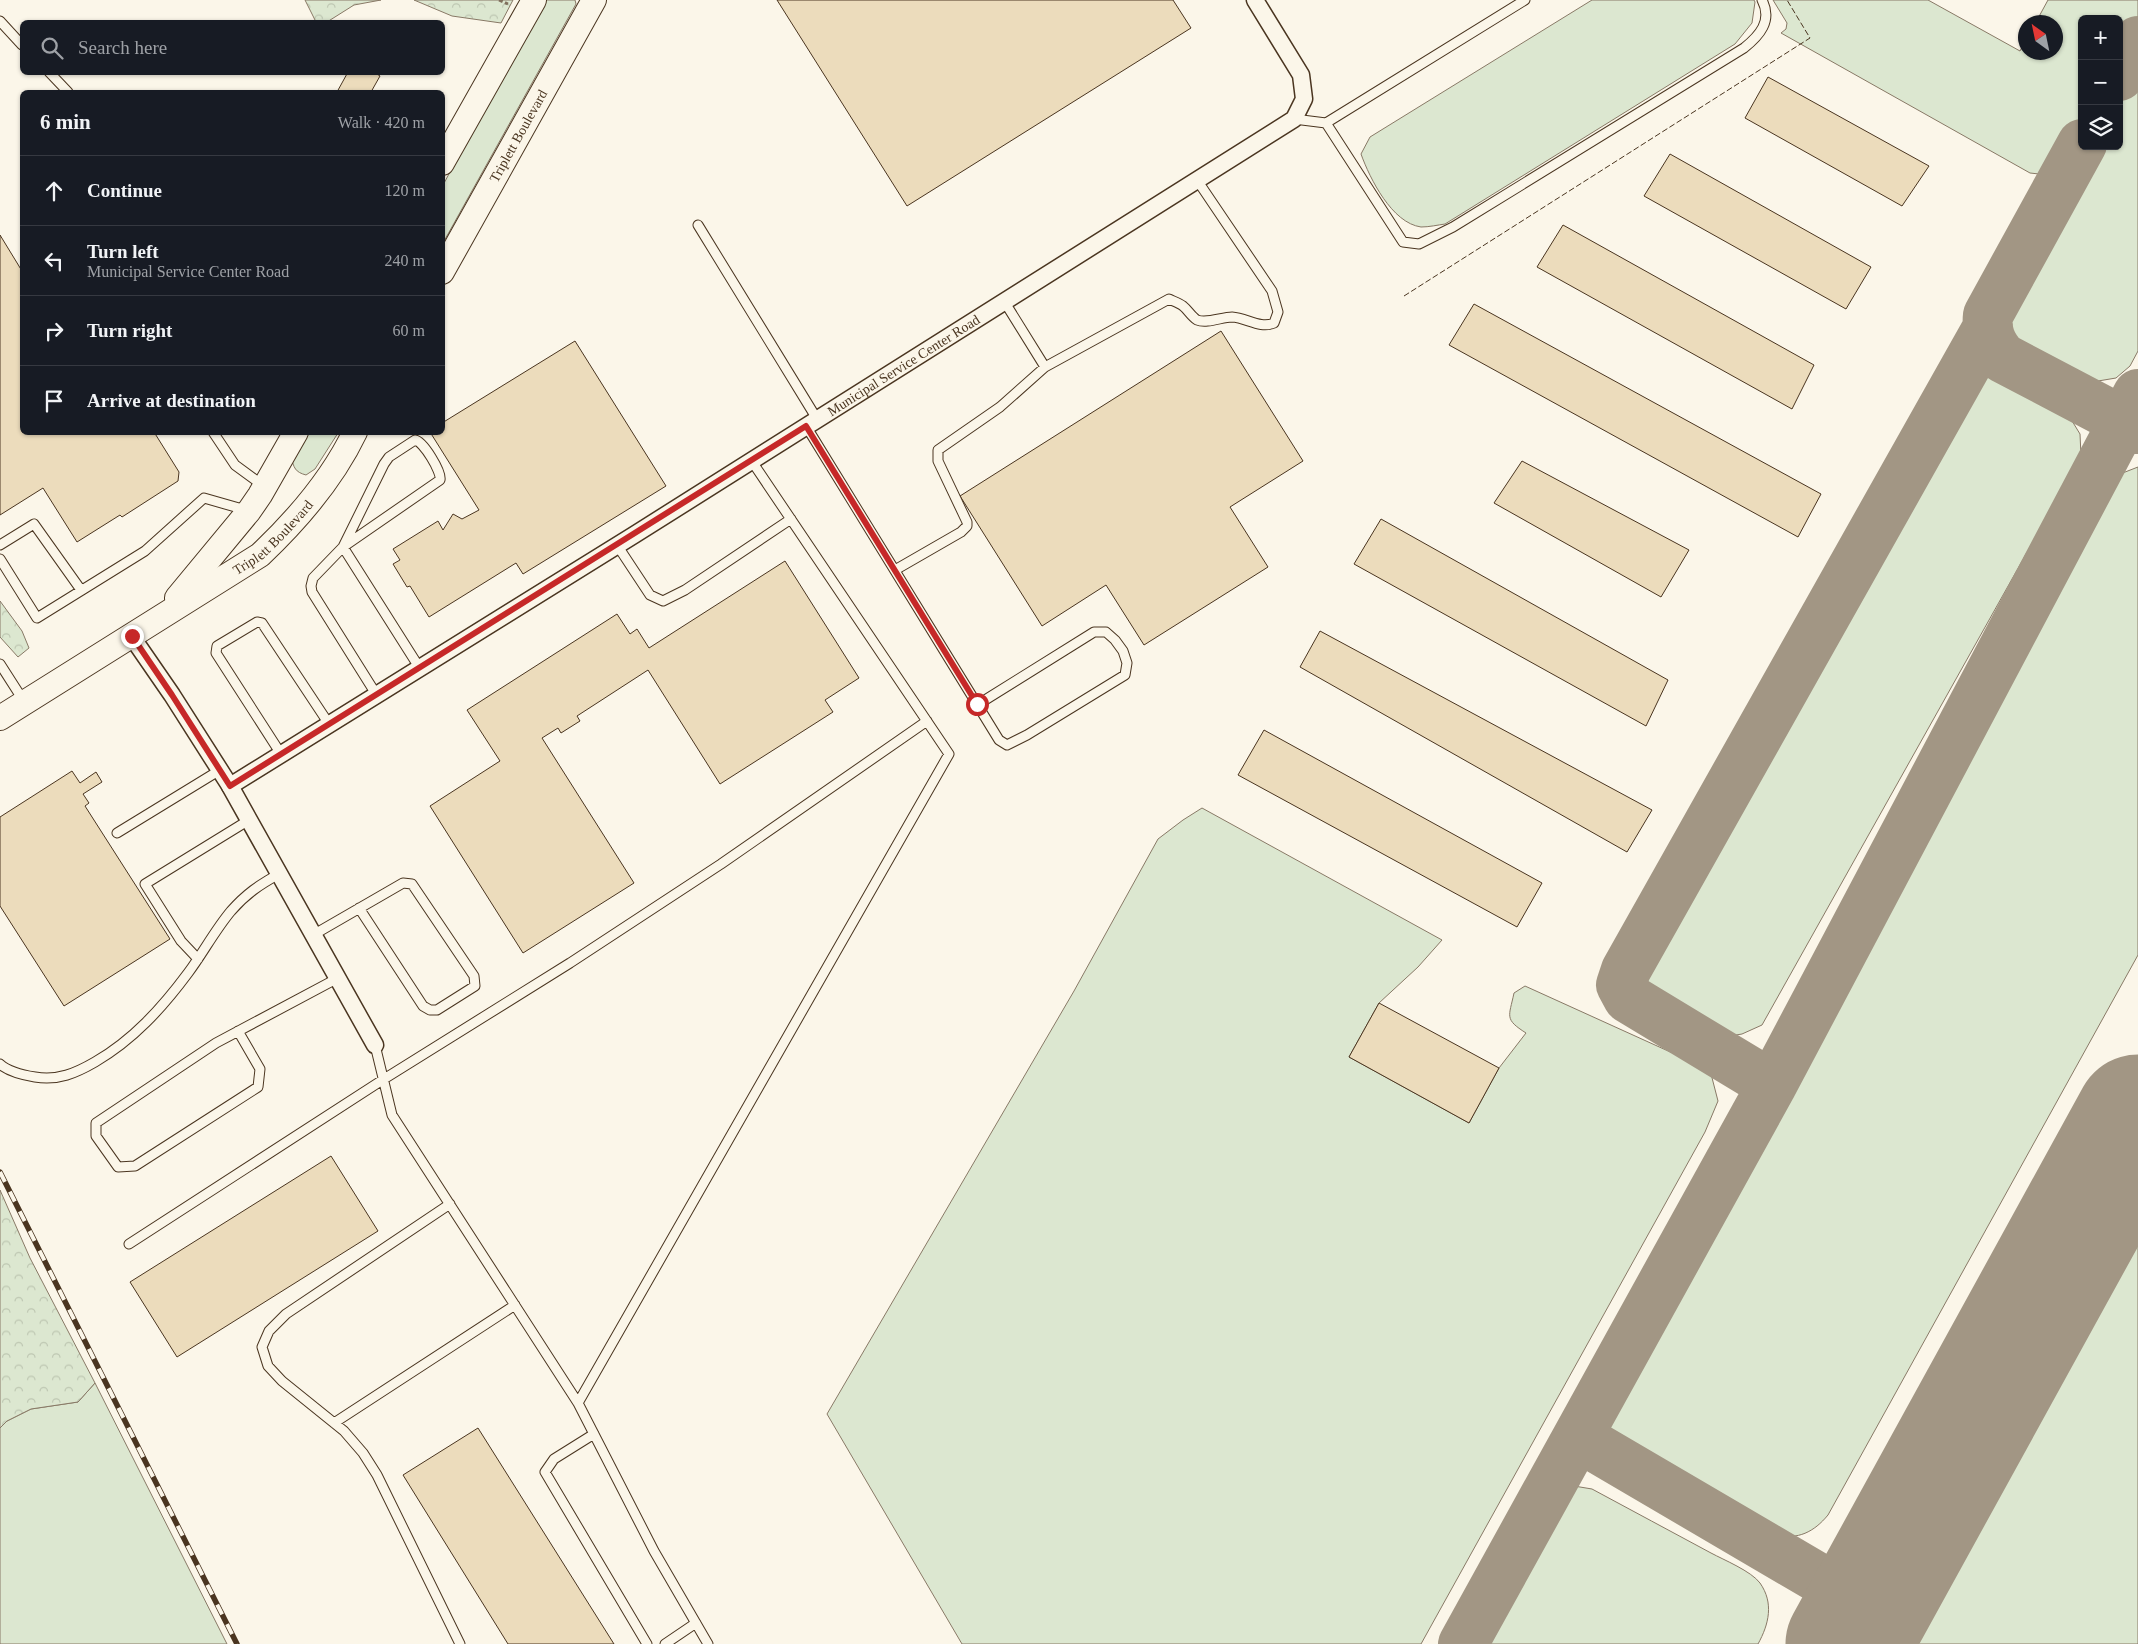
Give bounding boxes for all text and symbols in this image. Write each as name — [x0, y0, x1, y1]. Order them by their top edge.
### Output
north arrow — [2018, 15, 2063, 60]
map controls — [2078, 15, 2123, 150]
button: + — [2078, 15, 2123, 60]
search box — [20, 20, 445, 75]
icon: search — [38, 34, 66, 62]
text: Search here — [78, 37, 167, 58]
button: − — [2078, 60, 2123, 105]
street label: Triplett Boulevard — [486, 87, 550, 185]
button: layers — [2078, 105, 2123, 150]
text: 6 min — [40, 110, 91, 134]
text: Walk · 420 m — [338, 114, 425, 131]
icon: ahead — [40, 177, 68, 205]
text: Continue — [87, 180, 162, 201]
text: 120 m — [385, 182, 425, 199]
text: Turn left — [87, 241, 159, 262]
icon: left — [40, 247, 68, 275]
text: 240 m — [385, 252, 425, 269]
text: Municipal Service Center Road — [87, 263, 289, 280]
street label: Municipal Service Center Road — [824, 312, 982, 419]
icon: right — [40, 317, 68, 345]
text: Turn right — [87, 320, 172, 341]
text: 60 m — [393, 322, 425, 339]
icon: arrive — [40, 387, 68, 415]
text: Arrive at destination — [87, 390, 256, 411]
street label: Triplett Boulevard — [230, 497, 316, 578]
route end — [121, 625, 144, 648]
route start — [966, 693, 989, 716]

